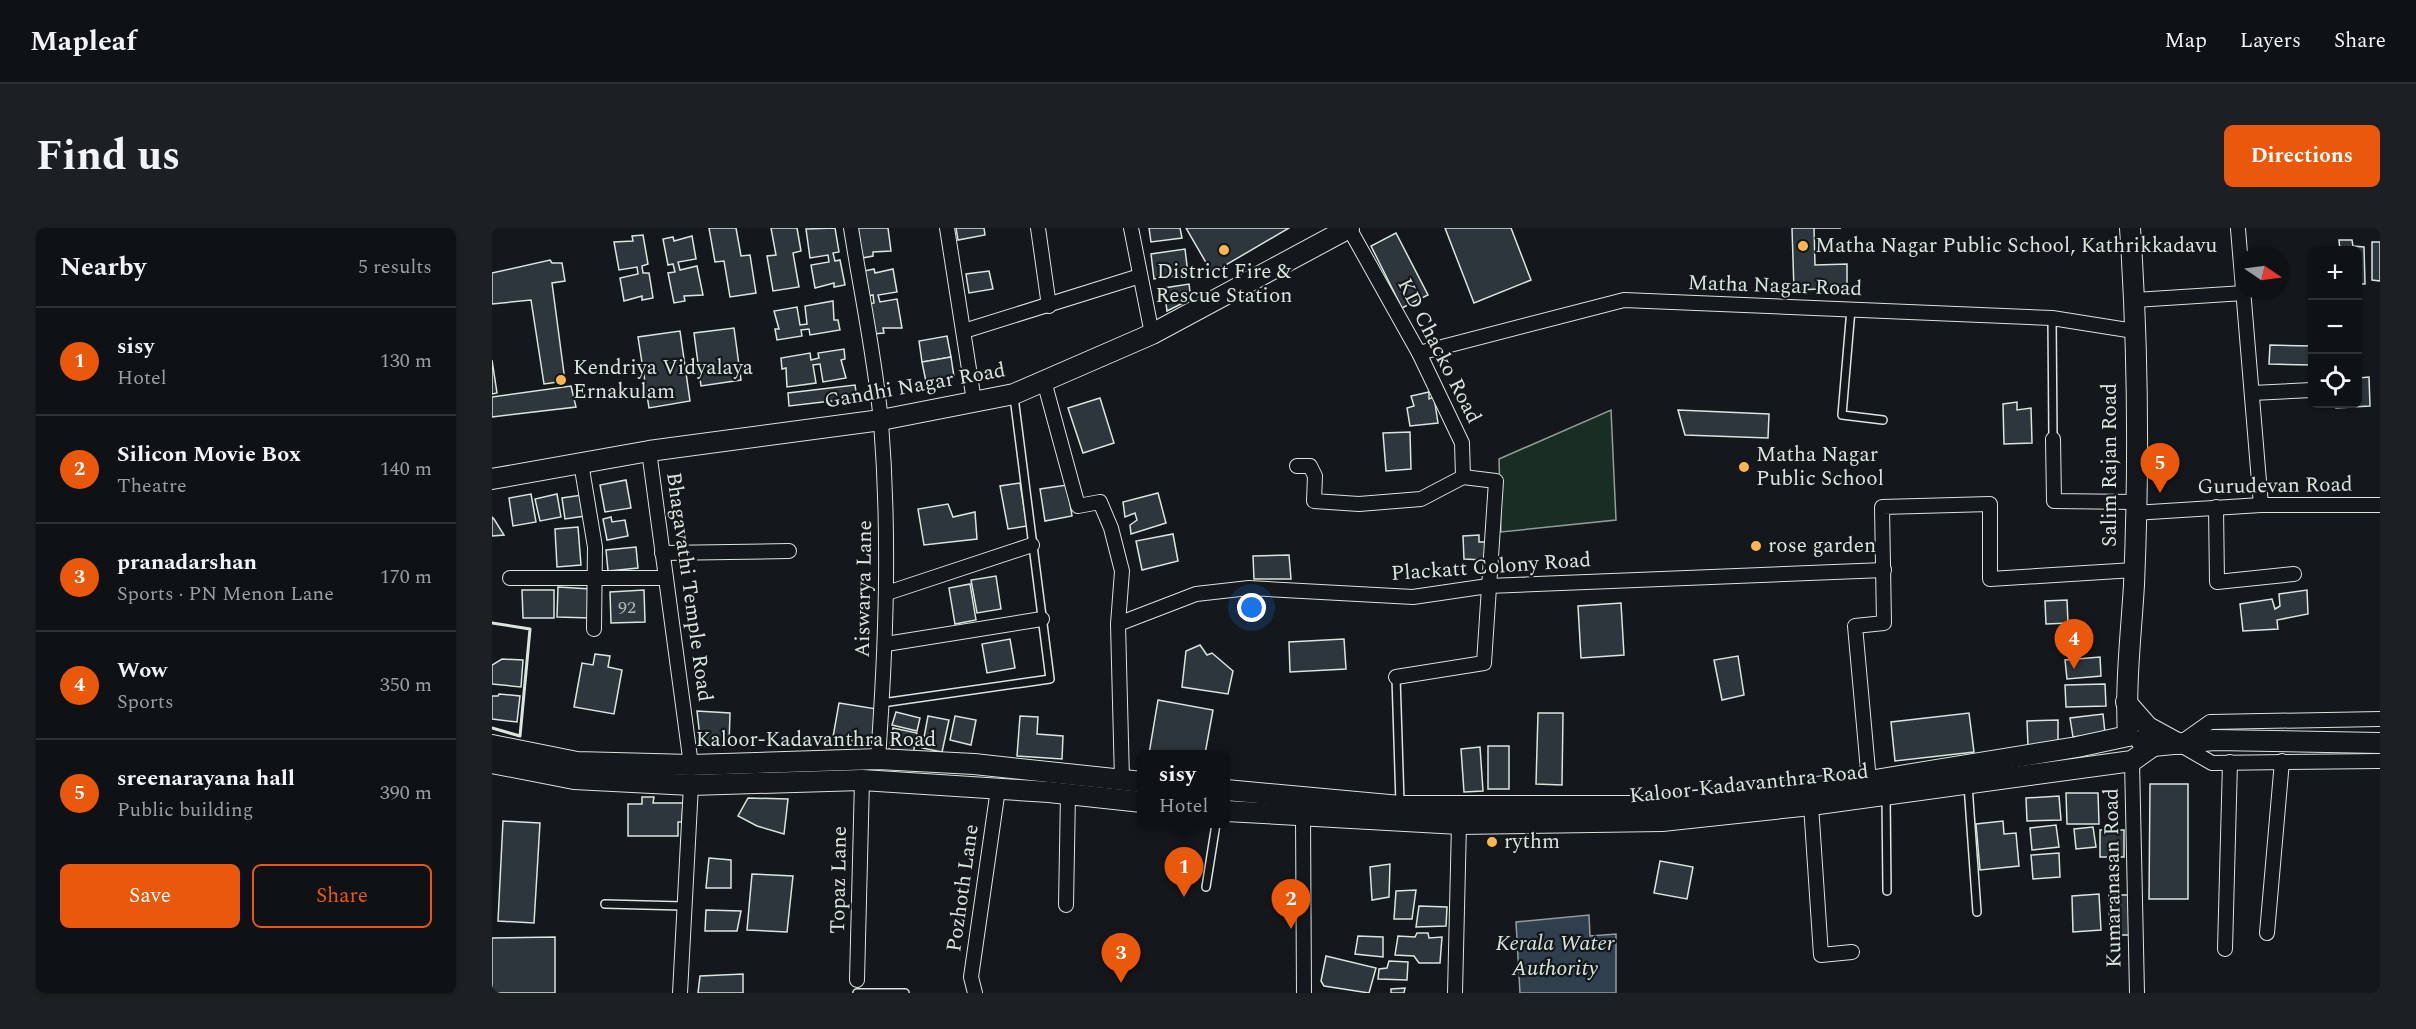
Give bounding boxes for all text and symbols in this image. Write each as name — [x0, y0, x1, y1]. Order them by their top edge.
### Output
text: Mapleaf — [30, 20, 137, 63]
text: Map — [2165, 25, 2207, 57]
text: Layers — [2240, 25, 2301, 57]
text: Share — [2334, 25, 2386, 57]
text: Find us — [36, 125, 180, 188]
button: Directions — [2224, 125, 2380, 187]
place label: Matha Nagar Public School, Kathrikkadavu — [1815, 230, 2217, 262]
marker: Matha Nagar Public School, Kathrikkadavu — [1796, 239, 1810, 253]
marker: District Fire & Rescue Station — [1217, 243, 1231, 257]
north arrow — [2236, 246, 2290, 300]
map controls — [2308, 246, 2362, 408]
button: + — [2308, 246, 2362, 300]
text: Nearby — [60, 247, 146, 287]
text: 5 results — [358, 252, 432, 282]
place label: District Fire & Rescue Station — [1155, 256, 1293, 312]
street label: Matha Nagar Road — [1687, 267, 1863, 305]
street label: KD Chacko Road — [1389, 273, 1489, 429]
button: − — [2308, 300, 2362, 354]
text: sisy — [117, 330, 154, 363]
text: 1 — [74, 346, 85, 376]
text: 130 m — [380, 346, 432, 376]
place label: Kendriya Vidyalaya Ernakulam — [573, 352, 754, 408]
street label: Gandhi Nagar Road — [822, 354, 1008, 418]
button: locate — [2308, 354, 2362, 408]
text: Hotel — [117, 363, 167, 393]
marker: Kendriya Vidyalaya Ernakulam — [554, 373, 568, 387]
street label: Salim Rajan Road — [2094, 383, 2126, 547]
text: Silicon Movie Box — [117, 438, 301, 471]
place label: Matha Nagar Public School — [1756, 439, 1884, 495]
pin: 5 — [2140, 444, 2180, 493]
text: 2 — [74, 454, 85, 484]
text: 140 m — [380, 454, 432, 484]
marker: Matha Nagar Public School — [1737, 460, 1751, 474]
street label: Gurudevan Road — [2197, 469, 2353, 503]
street label: Bhagavathi Temple Road — [657, 470, 721, 704]
text: Theatre — [117, 471, 187, 501]
street label: Aiswarya Lane — [847, 520, 881, 658]
place label: rose garden — [1768, 530, 1876, 562]
marker: rose garden — [1749, 539, 1763, 553]
street label: Plackatt Colony Road — [1390, 544, 1592, 590]
text: pranadarshan — [117, 546, 257, 579]
text: 3 — [74, 562, 85, 592]
text: 170 m — [380, 562, 432, 592]
text: Sports · PN Menon Lane — [117, 579, 334, 609]
your location — [1237, 593, 1266, 622]
house number: 92 — [618, 594, 636, 621]
pin: 4 — [2054, 620, 2094, 669]
text: Wow — [117, 654, 167, 687]
text: 4 — [74, 670, 85, 700]
text: 350 m — [380, 670, 432, 700]
text: Sports — [117, 687, 174, 717]
street label: Kaloor-Kadavanthra Road — [696, 724, 936, 756]
popup — [1137, 750, 1230, 828]
street label: Kaloor-Kadavanthra Road — [1628, 756, 1870, 812]
text: sisy — [1159, 758, 1196, 791]
text: sreenarayana hall — [117, 762, 295, 795]
text: 5 — [74, 778, 85, 808]
text: 390 m — [380, 778, 432, 808]
street label: Kumaranasan Road — [2095, 788, 2131, 968]
text: Hotel — [1159, 791, 1208, 821]
text: Public building — [117, 795, 253, 825]
street label: Pozhoth Lane — [938, 822, 988, 954]
street label: Topaz Lane — [822, 826, 856, 934]
place label: rythm — [1504, 826, 1560, 858]
marker: rythm — [1485, 835, 1499, 849]
pin: 1 — [1164, 848, 1204, 897]
button: Save — [60, 864, 240, 928]
button: Share — [252, 864, 432, 928]
pin: 2 — [1272, 880, 1310, 929]
water label: Kerala Water Authority — [1495, 927, 1615, 985]
pin: 3 — [1102, 934, 1140, 983]

